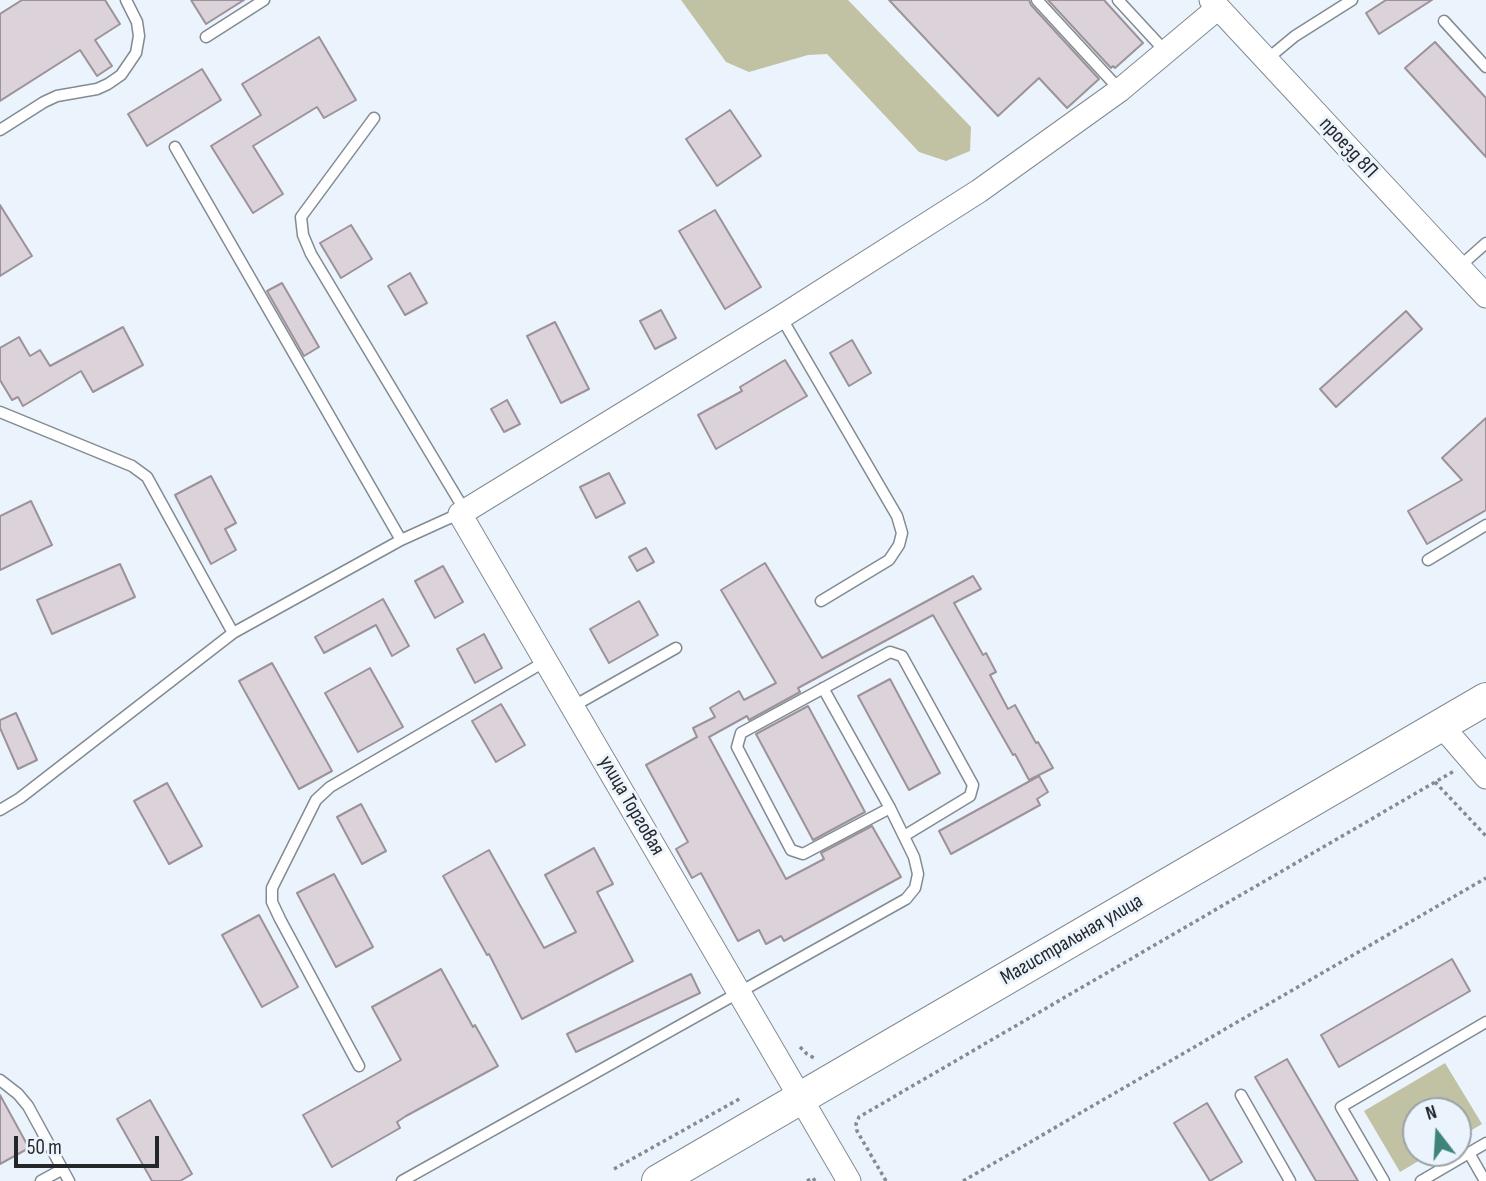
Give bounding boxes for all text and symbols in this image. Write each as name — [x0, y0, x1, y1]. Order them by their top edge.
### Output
street label: проезд 8П — [1313, 112, 1383, 184]
street label: улица Торговая — [592, 752, 670, 860]
street label: Магистральная улица — [996, 889, 1148, 991]
north arrow — [1402, 1097, 1472, 1167]
text: N — [1423, 1101, 1440, 1126]
scale bar — [18, 1122, 163, 1166]
text: 50 m — [27, 1135, 62, 1160]

